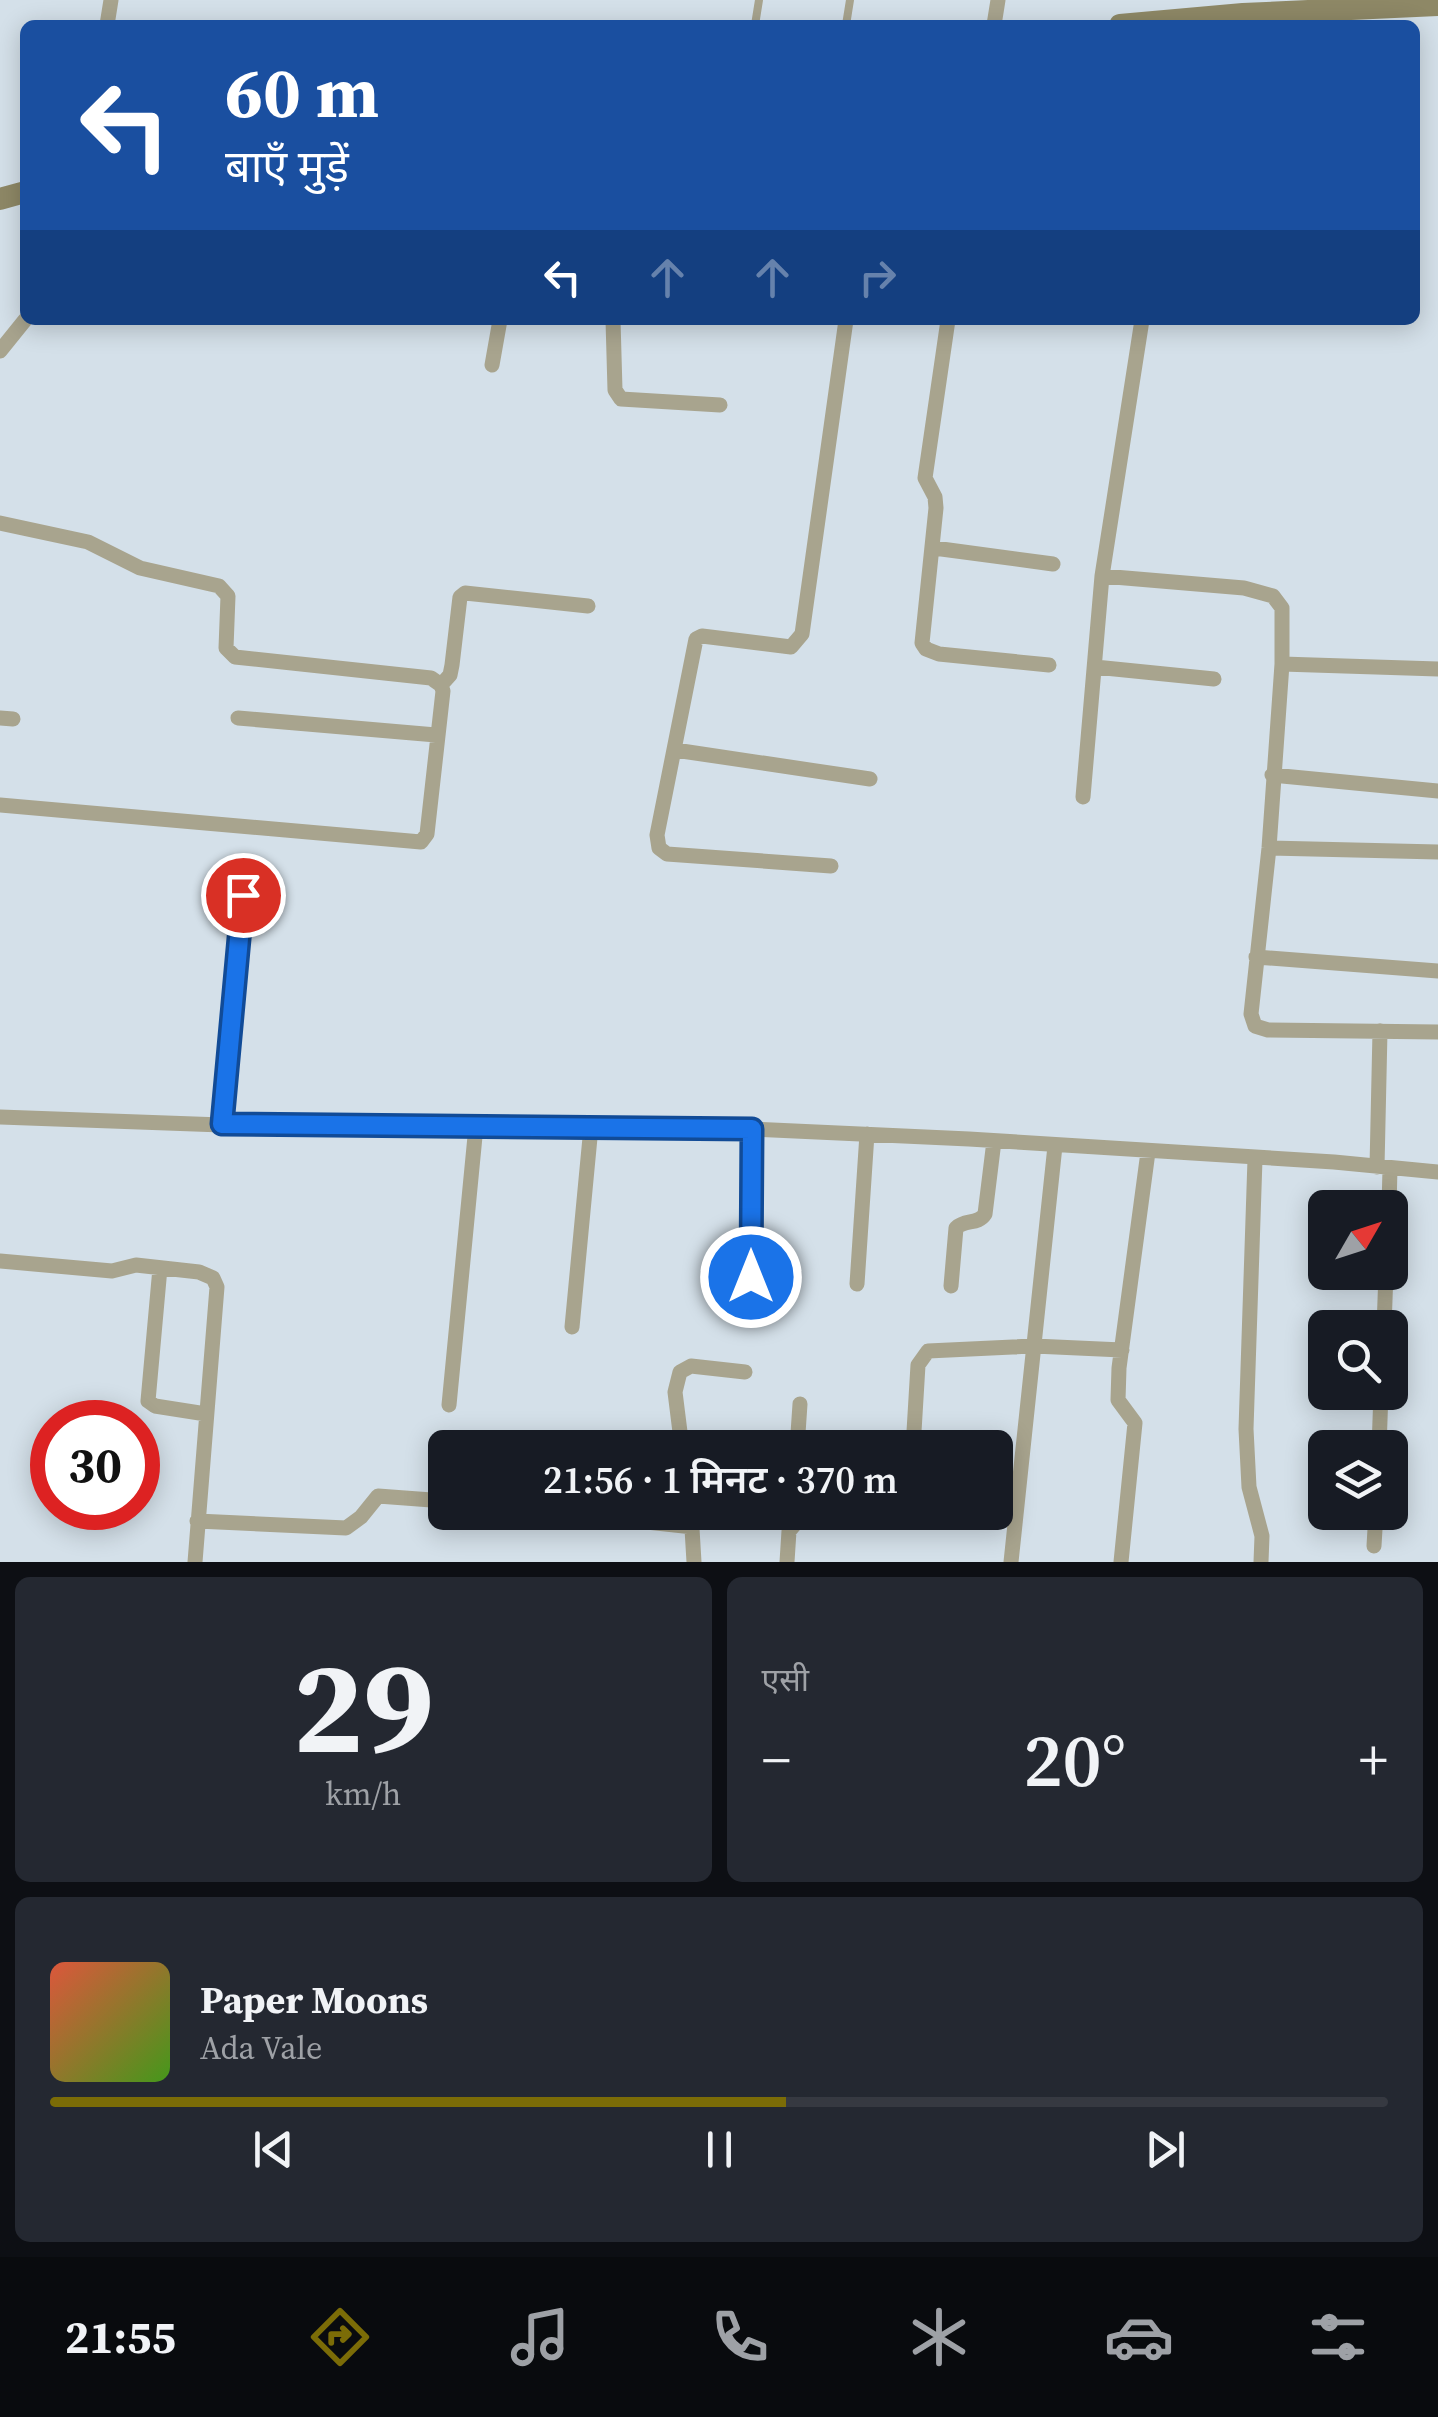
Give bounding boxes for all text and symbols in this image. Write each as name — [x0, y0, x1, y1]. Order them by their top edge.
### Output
text: 60 m — [225, 44, 379, 140]
icon: left — [60, 60, 190, 190]
text: बाएँ मुड़ें — [225, 135, 349, 197]
icon: left — [535, 250, 590, 305]
icon: ahead — [640, 250, 695, 305]
icon: ahead — [745, 250, 800, 305]
icon: right — [850, 250, 905, 305]
pin — [201, 853, 286, 938]
icon: arrive — [216, 868, 271, 923]
north arrow — [1308, 1190, 1408, 1290]
map controls — [1308, 1190, 1408, 1530]
position arrow — [699, 1225, 803, 1329]
button: search — [1308, 1310, 1408, 1410]
speed limit sign: 30 — [30, 1400, 160, 1530]
button: layers — [1308, 1430, 1408, 1530]
text: 21:56 · 1 मिनट · 370 m — [543, 1454, 898, 1506]
text: 29 — [293, 1617, 434, 1796]
text: एसी — [762, 1658, 809, 1702]
text: 20° — [1023, 1708, 1126, 1811]
text: − — [762, 1722, 791, 1797]
text: + — [1359, 1722, 1388, 1797]
text: km/h — [325, 1772, 401, 1816]
text: Paper Moons — [200, 1974, 428, 2026]
text: Ada Vale — [200, 2026, 322, 2070]
icon: previous — [246, 2122, 301, 2177]
icon: pause — [692, 2122, 747, 2177]
icon: next — [1138, 2122, 1193, 2177]
icon: directions — [305, 2302, 375, 2372]
icon: music — [505, 2302, 575, 2372]
icon: phone — [705, 2302, 775, 2372]
icon: climate — [904, 2302, 974, 2372]
icon: car — [1104, 2302, 1174, 2372]
icon: filters — [1303, 2302, 1373, 2372]
text: 21:55 — [65, 2306, 176, 2368]

